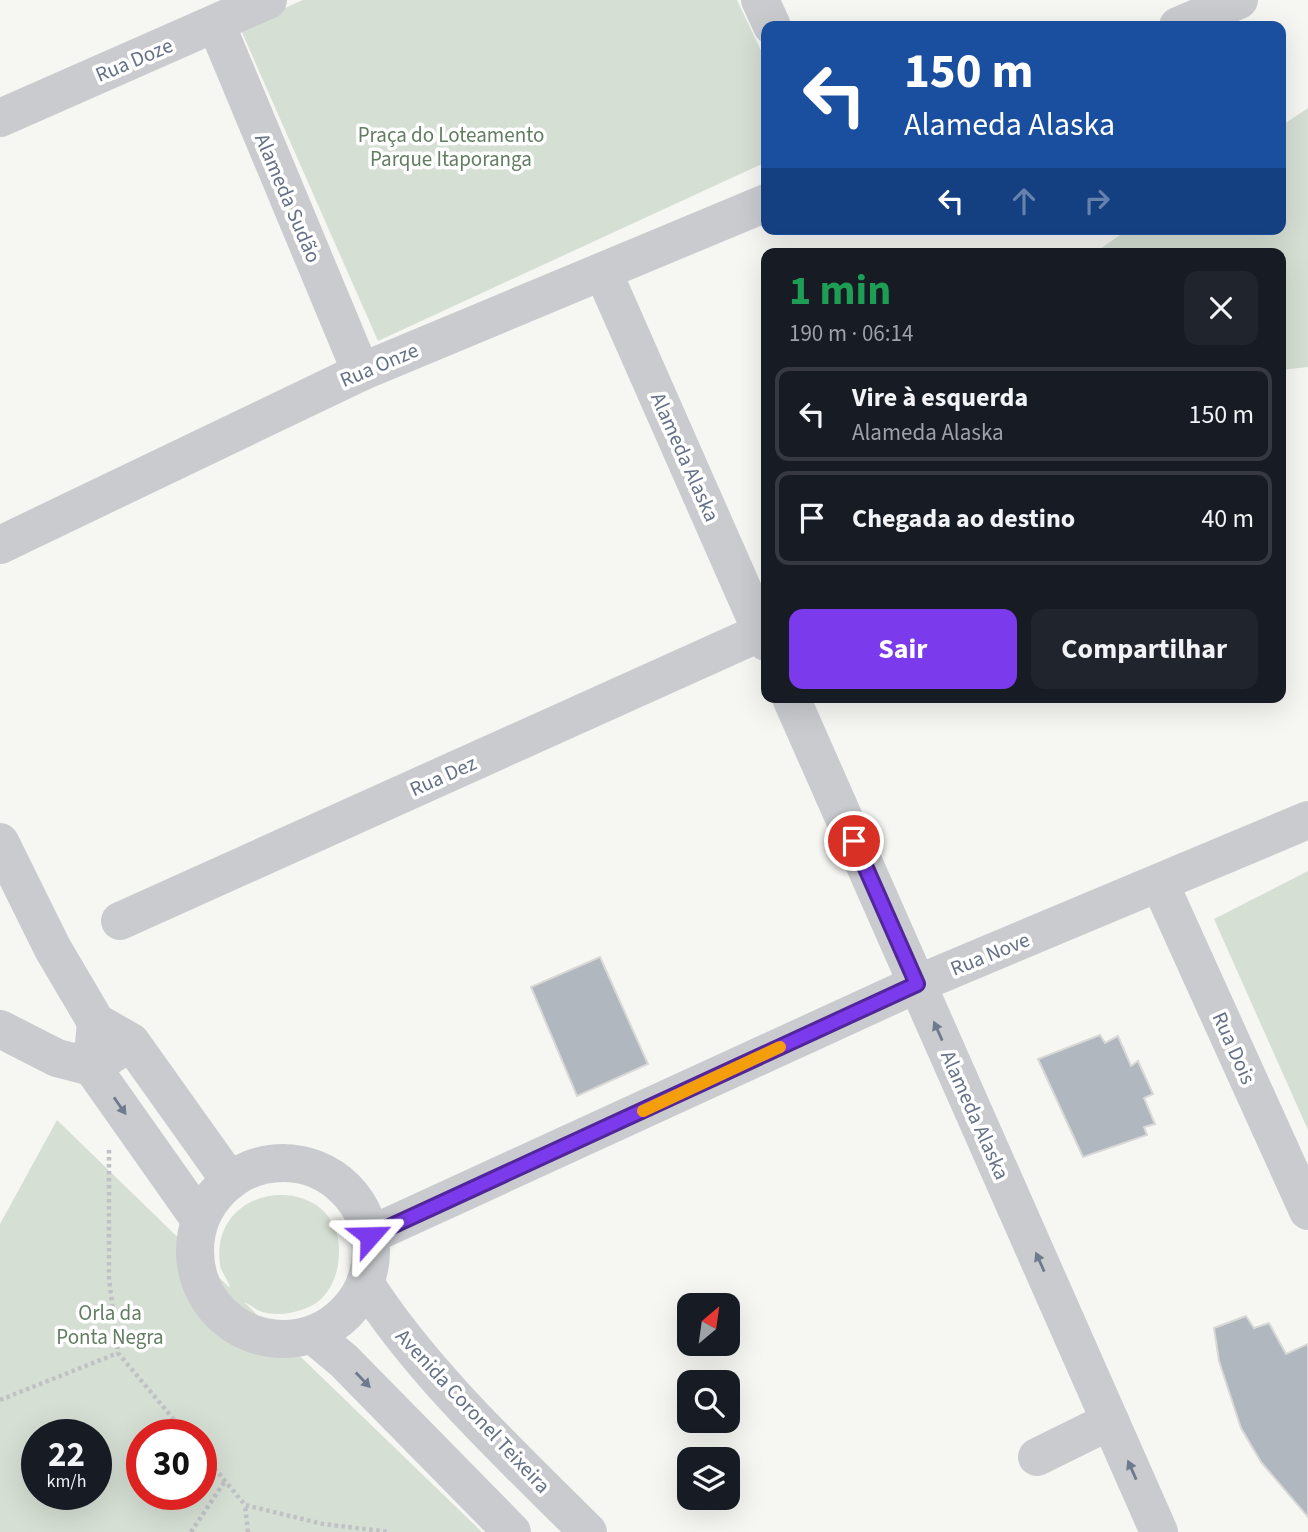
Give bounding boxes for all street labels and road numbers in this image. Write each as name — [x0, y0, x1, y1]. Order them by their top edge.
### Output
street label: Rua Doze — [91, 30, 177, 90]
street label: Alameda Sudão — [247, 129, 329, 267]
street label: Rua Onze — [335, 335, 423, 395]
street label: Alameda Alaska — [643, 388, 727, 526]
street label: Rua Dez — [405, 748, 481, 804]
street label: Rua Nove — [946, 925, 1034, 983]
street label: Rua Dois — [1205, 1007, 1263, 1089]
street label: Alameda Alaska — [933, 1046, 1017, 1184]
street label: Avenida Coronel Teixeira — [389, 1322, 557, 1500]

